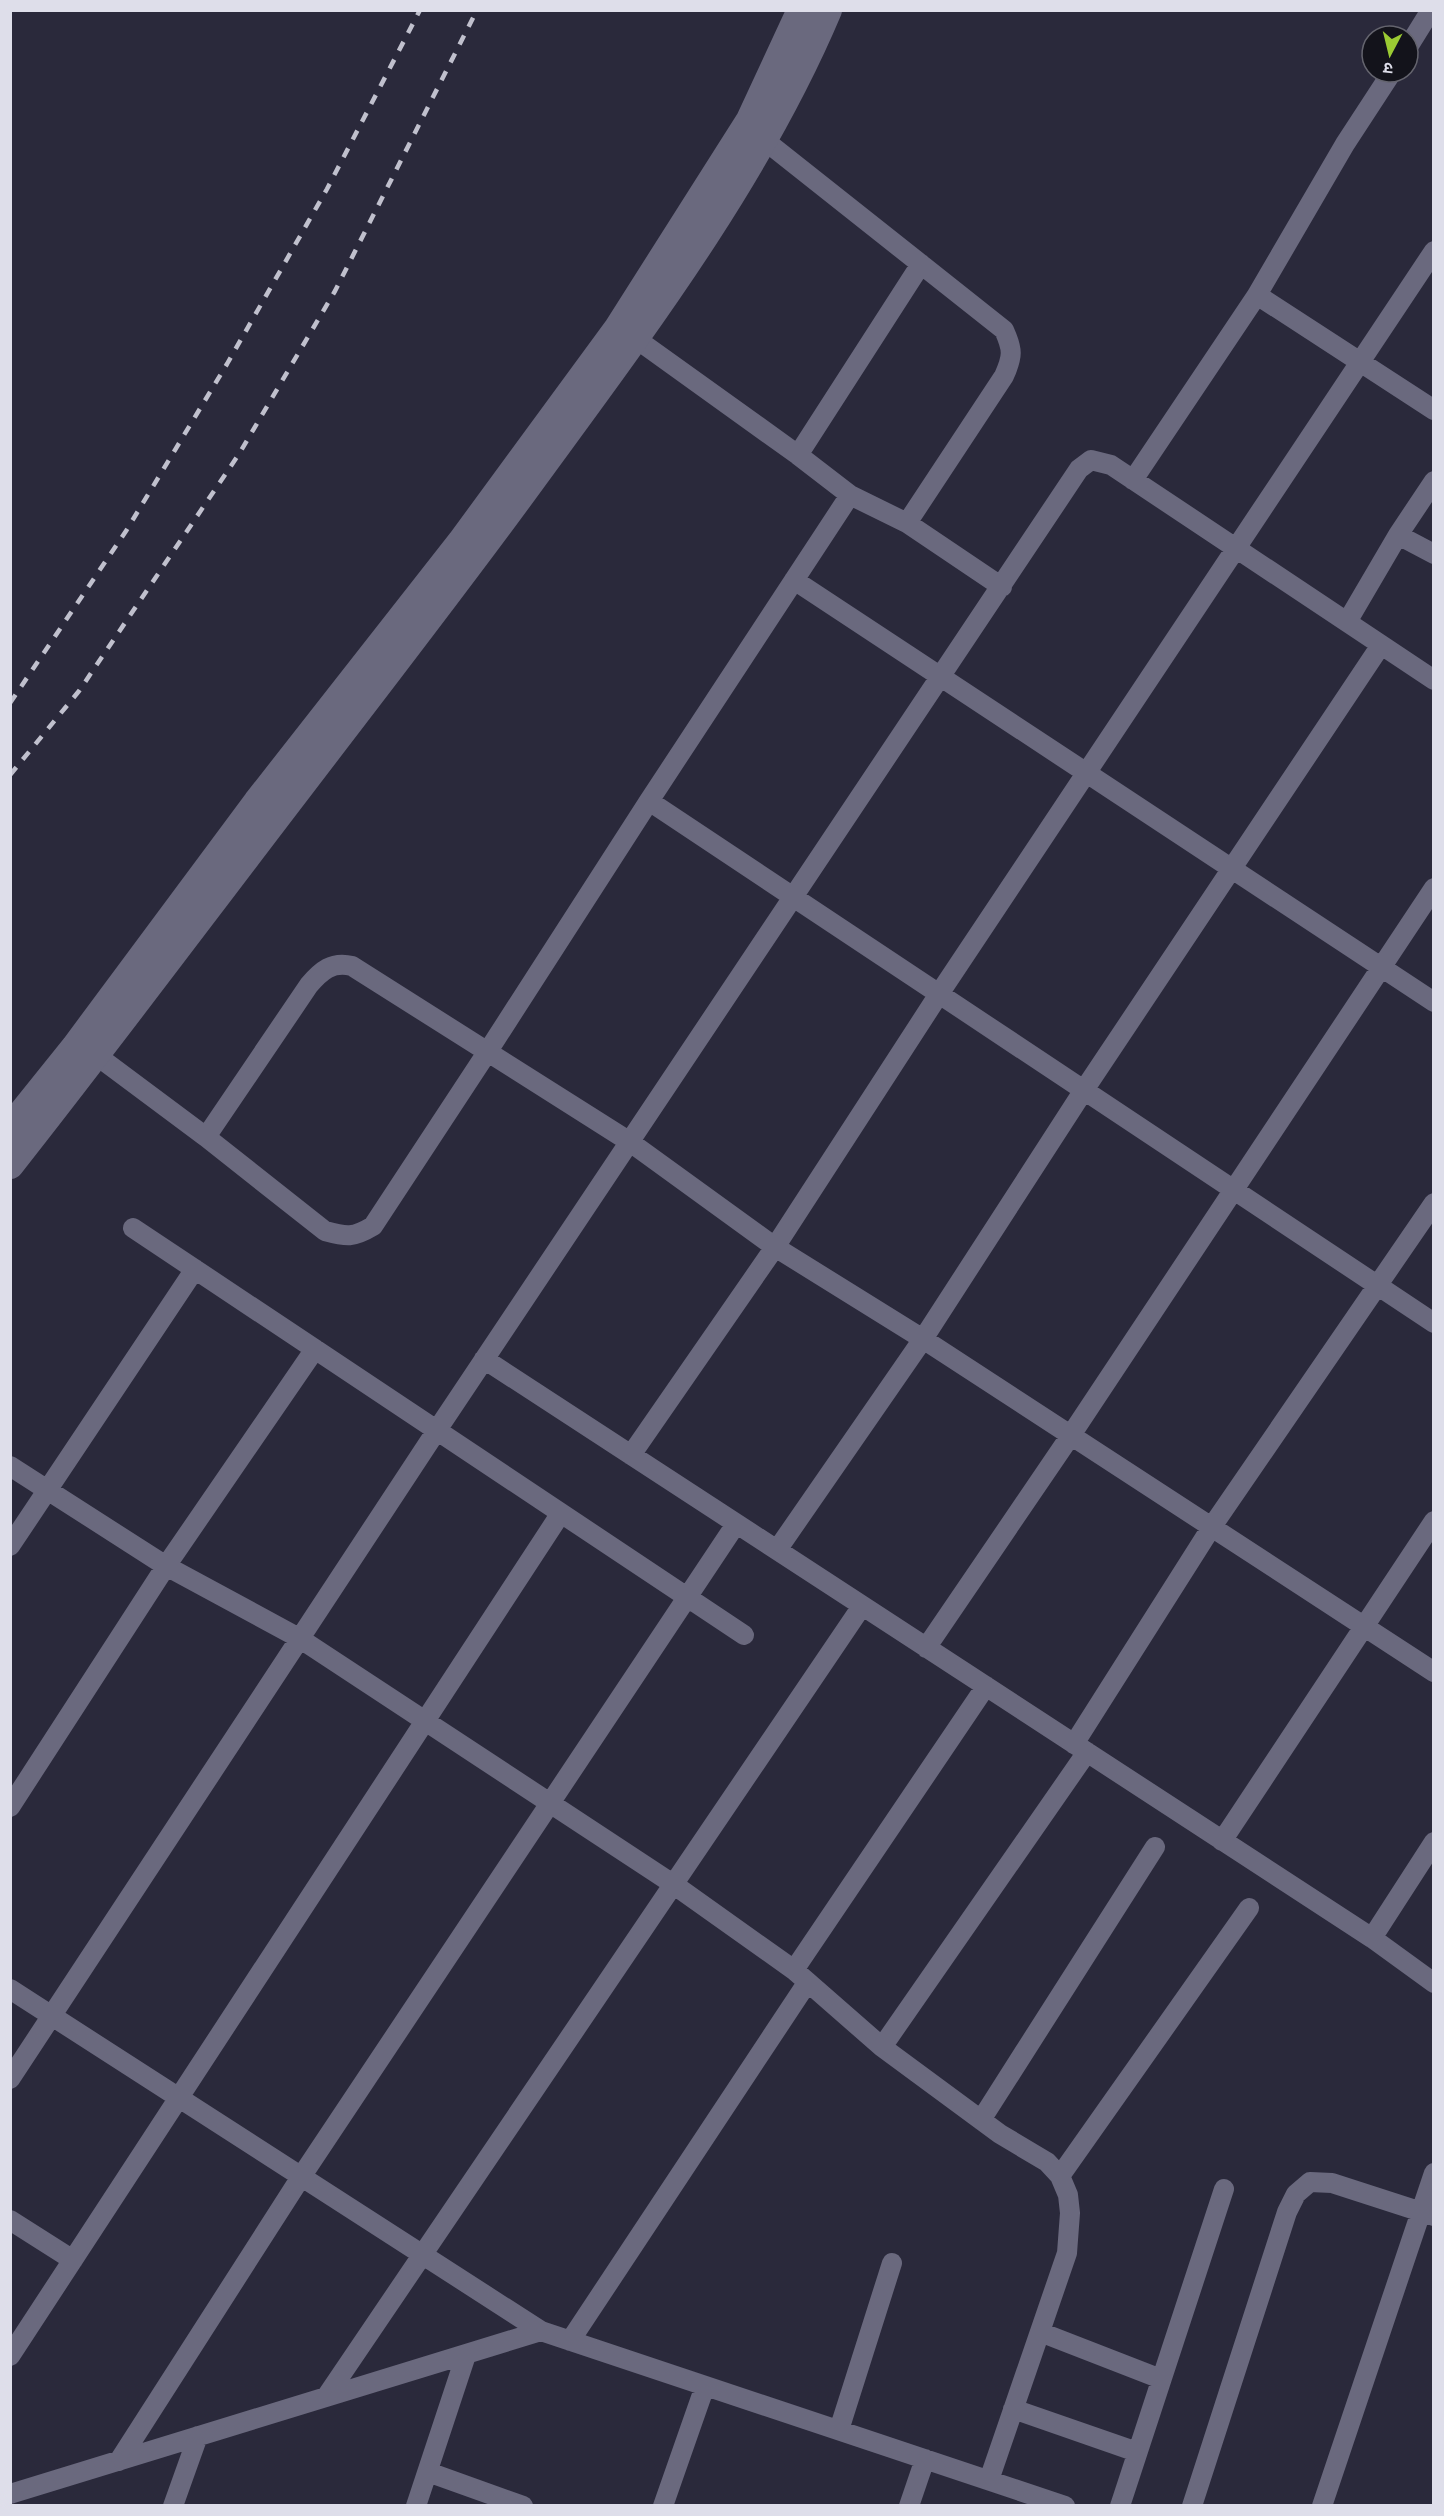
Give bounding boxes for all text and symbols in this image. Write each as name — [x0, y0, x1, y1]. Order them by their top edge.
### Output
north arrow — [1360, 24, 1420, 84]
text: उ — [1382, 58, 1394, 78]

